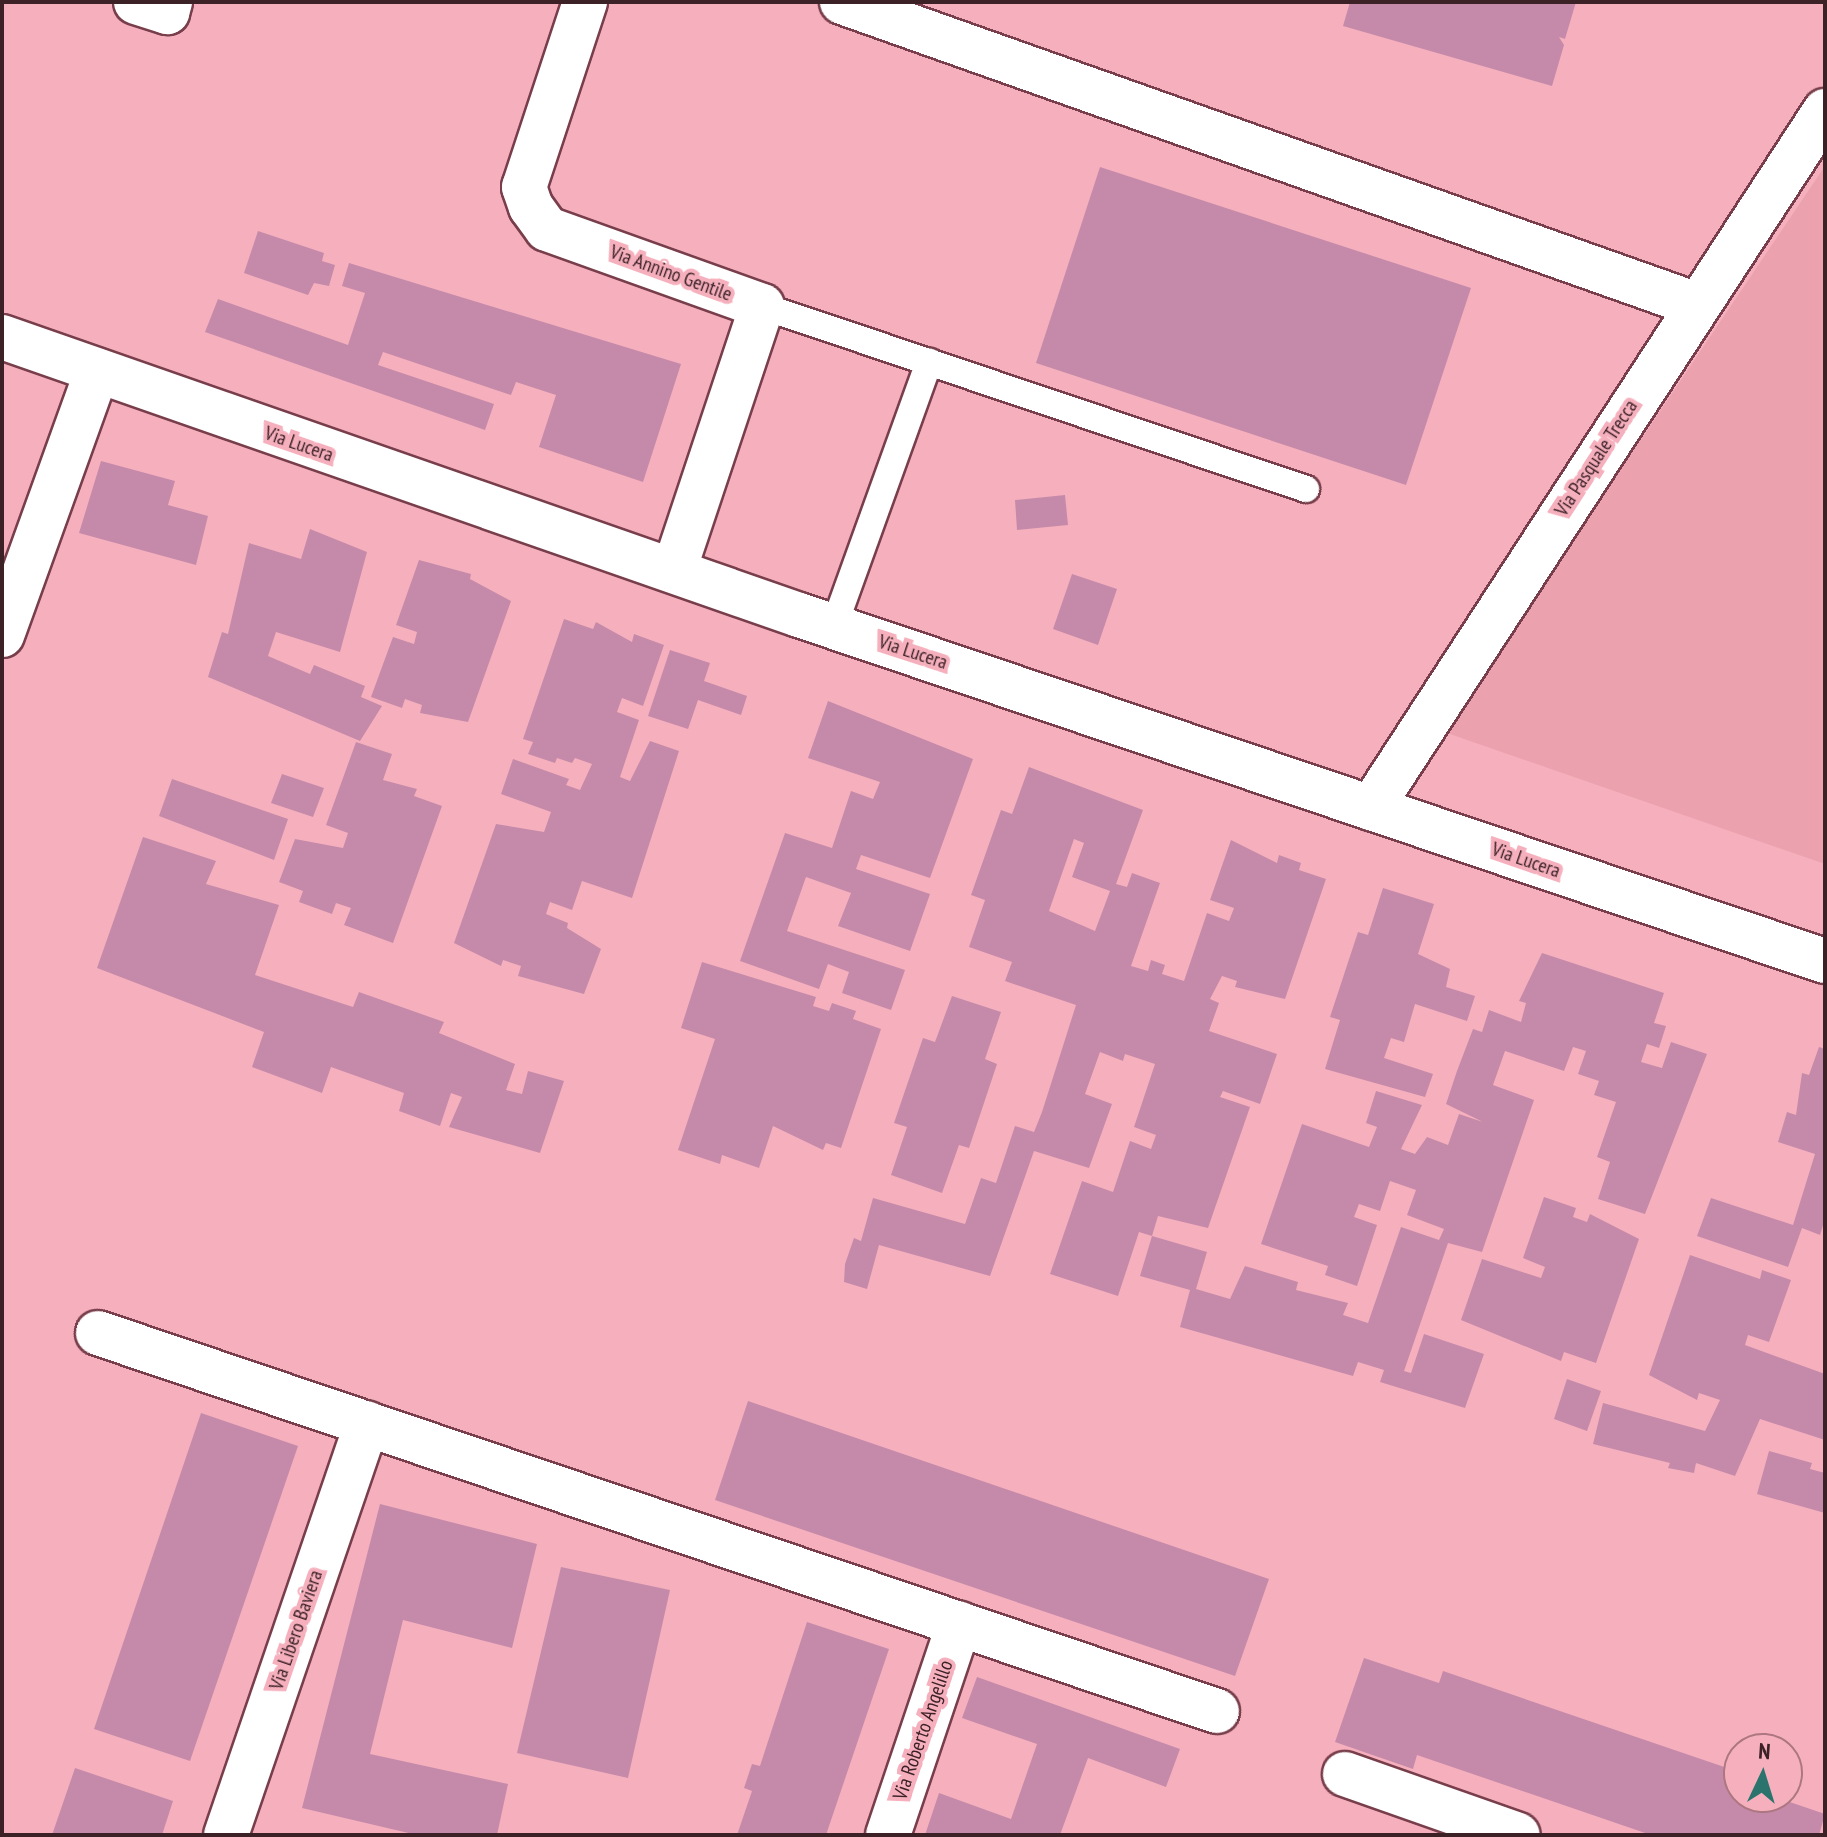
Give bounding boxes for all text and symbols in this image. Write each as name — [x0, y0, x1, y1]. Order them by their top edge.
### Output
street label: Via Annino Gentile — [607, 240, 735, 306]
street label: Via Pasquale Trecca — [1549, 395, 1643, 521]
street label: Via Lucera — [261, 421, 337, 467]
street label: Via Lucera — [876, 630, 950, 674]
street label: Via Lucera — [1488, 837, 1564, 883]
street label: Via Libero Baviera — [264, 1567, 328, 1693]
street label: Via Roberto Angelillo — [888, 1657, 958, 1803]
north arrow — [1723, 1733, 1803, 1813]
text: N — [1758, 1737, 1771, 1765]

